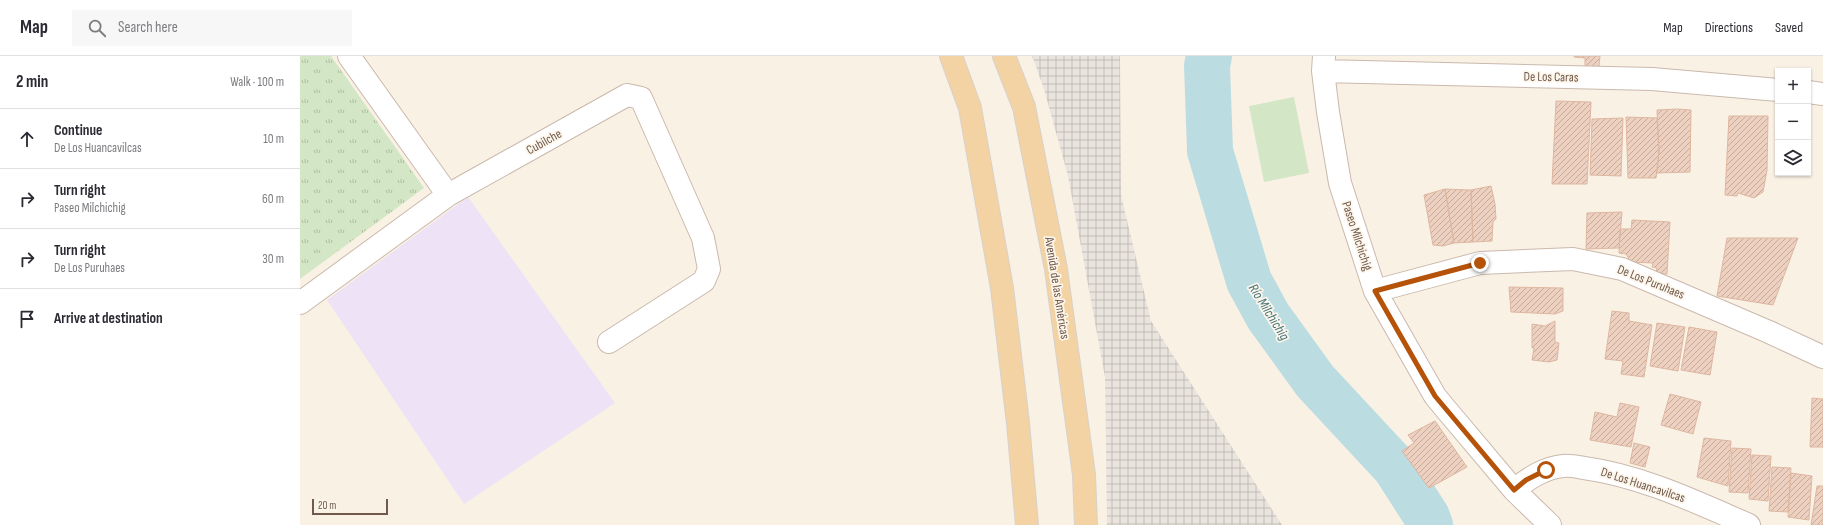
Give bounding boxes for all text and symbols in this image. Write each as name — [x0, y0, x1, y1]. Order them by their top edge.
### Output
search box — [72, 10, 352, 46]
text: Map — [20, 16, 48, 39]
icon: search — [86, 17, 108, 39]
text: Search here — [118, 18, 178, 37]
text: Map — [1663, 19, 1683, 36]
text: Directions — [1705, 19, 1753, 36]
text: Saved — [1775, 19, 1803, 36]
map controls — [1775, 68, 1811, 176]
button: + — [1775, 68, 1811, 104]
street label: De Los Caras — [1523, 69, 1579, 85]
text: 2 min — [16, 72, 48, 92]
text: Walk · 100 m — [230, 74, 284, 90]
button: − — [1775, 104, 1811, 140]
text: Continue — [54, 121, 103, 140]
street label: Cubilche — [524, 126, 564, 158]
icon: ahead — [16, 128, 38, 150]
text: 10 m — [263, 131, 284, 147]
text: De Los Huancavilcas — [54, 140, 142, 156]
button: layers — [1775, 140, 1811, 176]
text: Turn right — [54, 181, 106, 200]
icon: right — [16, 188, 38, 210]
text: 60 m — [262, 191, 284, 207]
street label: Paseo Milchichig — [1338, 199, 1376, 273]
text: Paseo Milchichig — [54, 200, 126, 216]
street label: Avenida de las Américas — [1041, 235, 1073, 341]
text: Turn right — [54, 241, 106, 260]
icon: right — [16, 248, 38, 270]
text: 30 m — [262, 251, 284, 267]
route end — [1471, 254, 1489, 272]
text: De Los Puruhaes — [54, 260, 125, 276]
street label: De Los Puruhaes — [1615, 261, 1687, 303]
water label: Río Milchichig — [1245, 281, 1293, 344]
icon: arrive — [16, 308, 38, 330]
text: Arrive at destination — [54, 309, 163, 328]
route start — [1537, 461, 1555, 479]
street label: De Los Huancavilcas — [1599, 464, 1687, 506]
scale bar — [312, 497, 388, 516]
text: 20 m — [318, 499, 336, 512]

